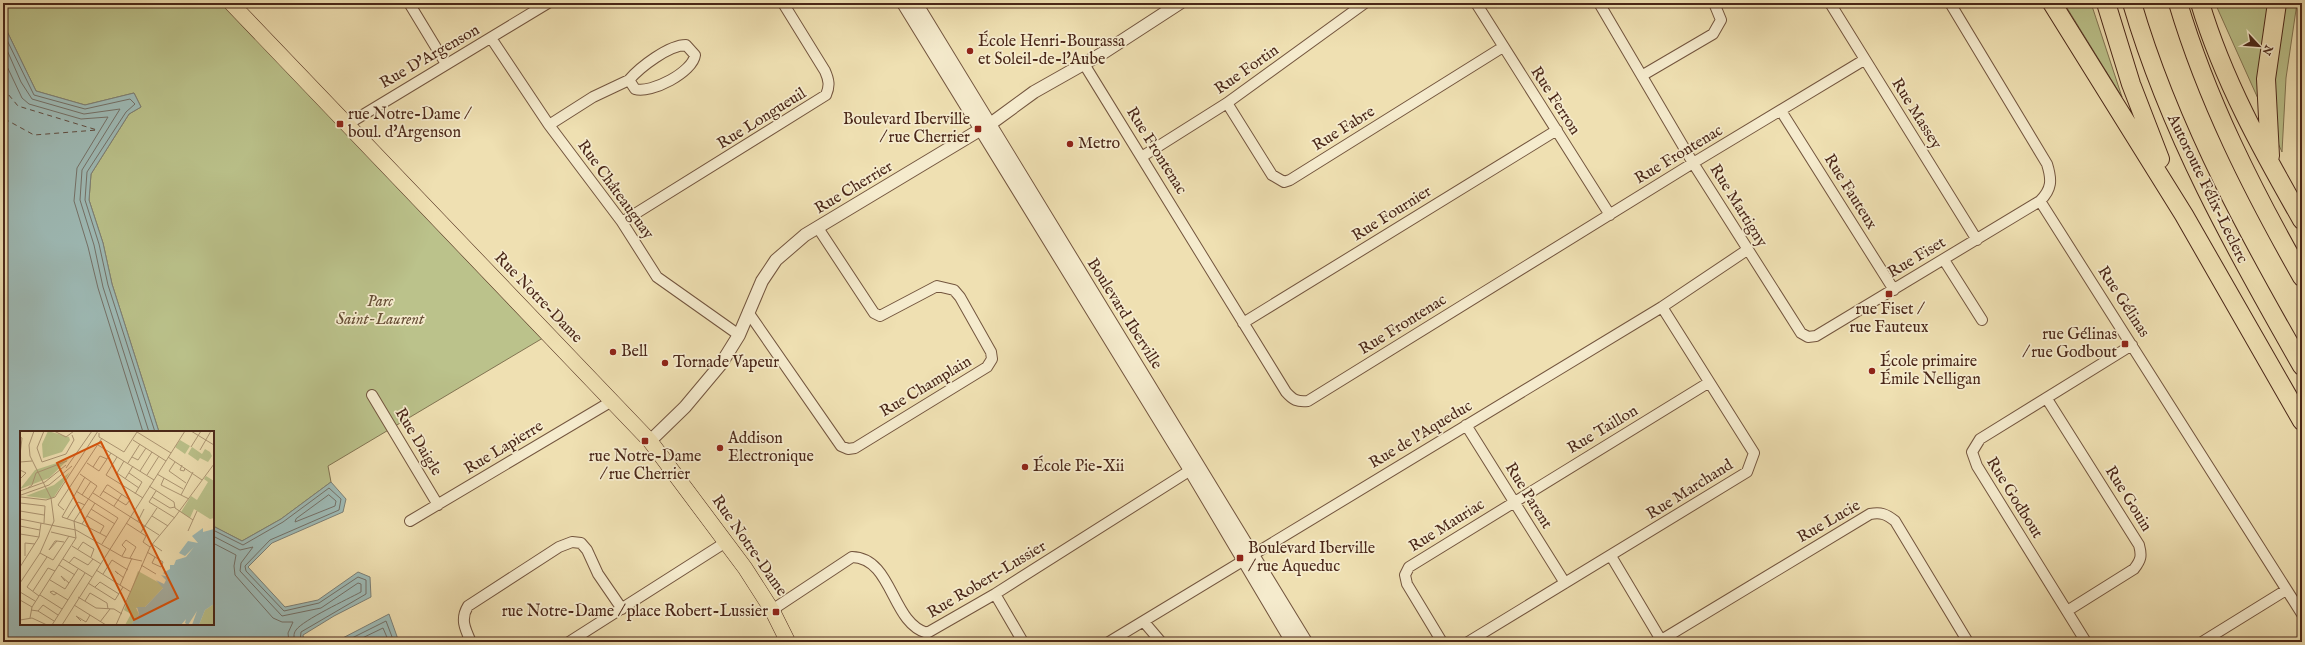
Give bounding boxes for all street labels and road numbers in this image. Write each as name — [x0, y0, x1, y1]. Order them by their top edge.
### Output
street label: Rue D'Argenson — [377, 20, 484, 94]
street label: Rue Fortin — [1211, 40, 1283, 99]
street label: Rue Ferron — [1526, 63, 1585, 139]
street label: Rue Massey — [1886, 75, 1946, 153]
street label: Rue Longueuil — [714, 83, 811, 154]
street label: Rue Fabre — [1309, 102, 1379, 156]
street label: Rue Frontenac — [1121, 104, 1191, 198]
street label: Autoroute Félix-Leclerc — [2162, 110, 2252, 267]
street label: Rue Frontenac — [1631, 121, 1727, 189]
street label: Rue Châteauguay — [572, 136, 658, 244]
street label: Rue Fauteux — [1819, 151, 1881, 234]
street label: Rue Cherrier — [811, 157, 897, 219]
street label: Rue Martigny — [1705, 161, 1771, 251]
street label: Rue Fournier — [1349, 182, 1436, 246]
street label: Rue Fiset — [1884, 233, 1950, 283]
street label: Rue Notre-Dame — [490, 248, 586, 348]
street label: Boulevard Iberville — [1082, 255, 1166, 373]
street label: Rue Gélinas — [2093, 263, 2154, 342]
street label: Rue Frontenac — [1356, 290, 1450, 360]
street label: Rue Champlain — [877, 352, 976, 422]
street label: Rue de l'Aqueduc — [1366, 396, 1476, 474]
street label: Rue Taillon — [1564, 401, 1642, 459]
street label: Rue Daigle — [390, 404, 446, 480]
street label: Rue Lapierre — [461, 417, 547, 479]
street label: Rue Godbout — [1981, 454, 2047, 543]
street label: Rue Marchand — [1643, 455, 1737, 525]
street label: Rue Parent — [1500, 459, 1556, 533]
street label: Rue Gouin — [2100, 462, 2156, 536]
street label: Rue Notre-Dame — [707, 492, 791, 600]
street label: Rue Mauriac — [1405, 495, 1489, 557]
street label: Rue Lucie — [1794, 496, 1864, 548]
street label: Rue Robert-Lussier — [924, 537, 1050, 623]

